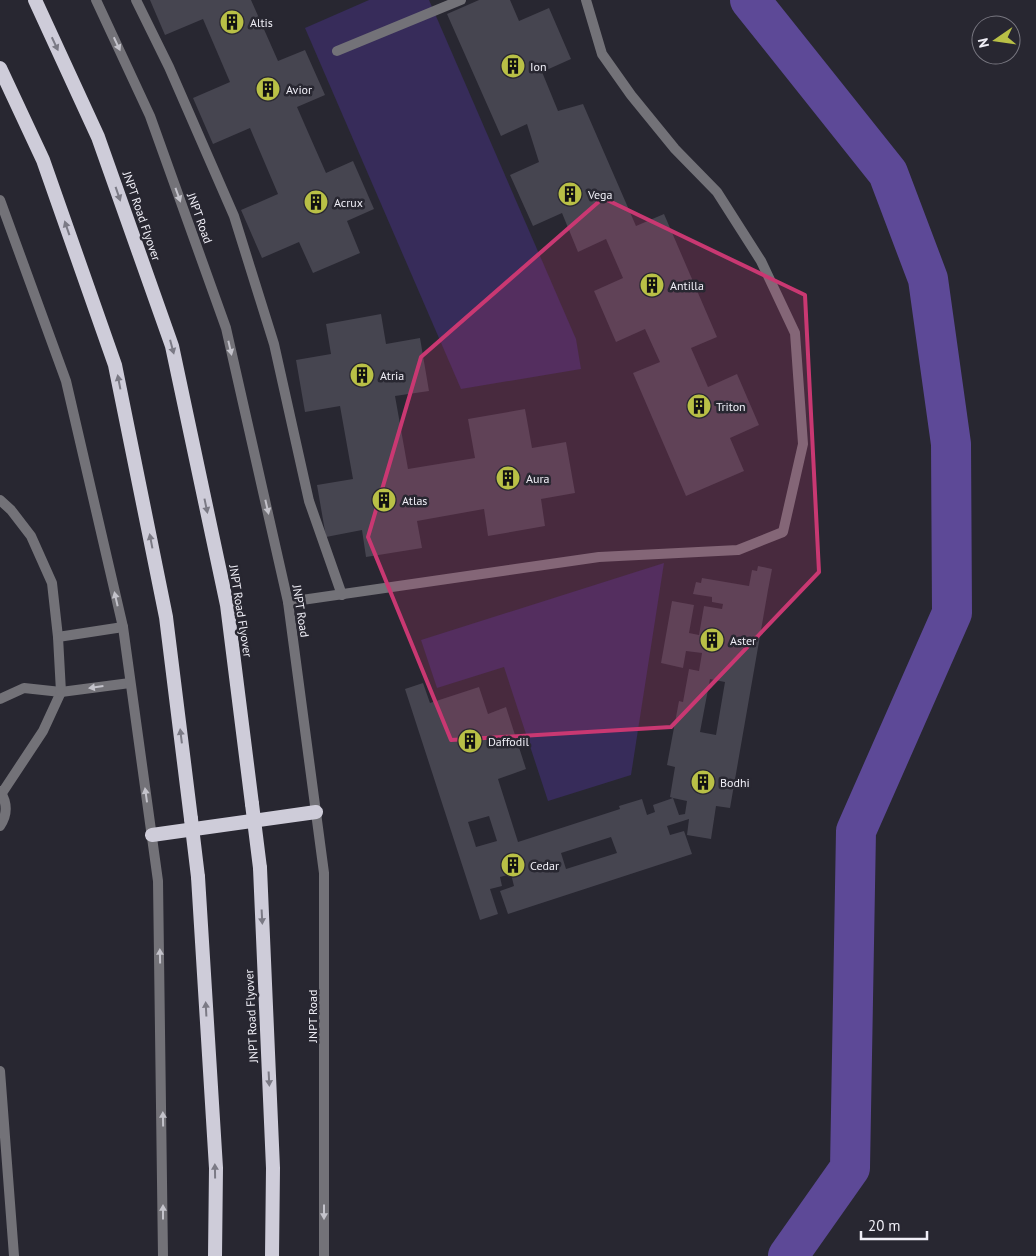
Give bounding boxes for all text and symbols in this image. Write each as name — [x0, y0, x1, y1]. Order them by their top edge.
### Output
building icon: Altis — [219, 9, 245, 35]
place label: Altis — [250, 15, 273, 30]
north arrow — [971, 15, 1021, 65]
text: N — [974, 36, 993, 49]
one-way arrow — [52, 37, 60, 51]
one-way arrow — [113, 37, 121, 51]
building icon: Ion — [500, 53, 526, 79]
place label: Ion — [530, 59, 547, 74]
building icon: Avior — [255, 76, 281, 102]
place label: Avior — [286, 82, 312, 97]
street label: JNPT Road Flyover — [119, 168, 164, 263]
building icon: Vega — [557, 181, 583, 207]
one-way arrow — [114, 187, 122, 202]
one-way arrow — [175, 187, 182, 202]
place label: Vega — [587, 187, 613, 202]
building icon: Acrux — [303, 189, 329, 215]
street label: JNPT Road — [184, 190, 216, 245]
place label: Acrux — [334, 195, 363, 210]
one-way arrow — [63, 220, 71, 235]
building icon: Antilla — [639, 272, 665, 298]
place label: Antilla — [670, 278, 704, 293]
one-way arrow — [168, 340, 176, 355]
one-way arrow — [226, 341, 234, 356]
building icon: Atria — [349, 362, 375, 388]
place label: Atria — [380, 368, 404, 383]
one-way arrow — [114, 374, 122, 390]
building icon: Triton — [686, 393, 712, 419]
place label: Triton — [716, 399, 746, 414]
building icon: Aura — [495, 465, 521, 491]
place label: Aura — [526, 471, 550, 486]
building icon: Atlas — [371, 487, 397, 513]
place label: Atlas — [402, 493, 427, 508]
one-way arrow — [202, 498, 210, 514]
one-way arrow — [263, 499, 271, 514]
one-way arrow — [147, 534, 155, 549]
street label: JNPT Road Flyover — [226, 563, 256, 658]
street label: JNPT Road — [289, 583, 313, 638]
one-way arrow — [112, 592, 120, 607]
building icon: Aster — [699, 627, 725, 653]
place label: Aster — [730, 633, 756, 648]
one-way arrow — [87, 684, 103, 692]
one-way arrow — [177, 728, 185, 744]
building icon: Daffodil — [457, 728, 483, 754]
place label: Daffodil — [488, 734, 529, 749]
building icon: Bodhi — [690, 769, 716, 795]
place label: Bodhi — [720, 775, 750, 790]
one-way arrow — [142, 786, 150, 802]
building icon: Cedar — [500, 852, 526, 878]
place label: Cedar — [530, 858, 559, 873]
one-way arrow — [258, 909, 266, 925]
one-way arrow — [155, 948, 163, 964]
street label: JNPT Road Flyover — [241, 969, 261, 1064]
street label: JNPT Road — [305, 990, 320, 1043]
one-way arrow — [201, 1001, 209, 1017]
one-way arrow — [265, 1071, 273, 1087]
one-way arrow — [158, 1110, 166, 1126]
one-way arrow — [211, 1163, 219, 1179]
one-way arrow — [159, 1203, 167, 1219]
one-way arrow — [320, 1205, 328, 1221]
scale bar — [861, 1208, 927, 1240]
text: 20 m — [868, 1216, 901, 1235]

